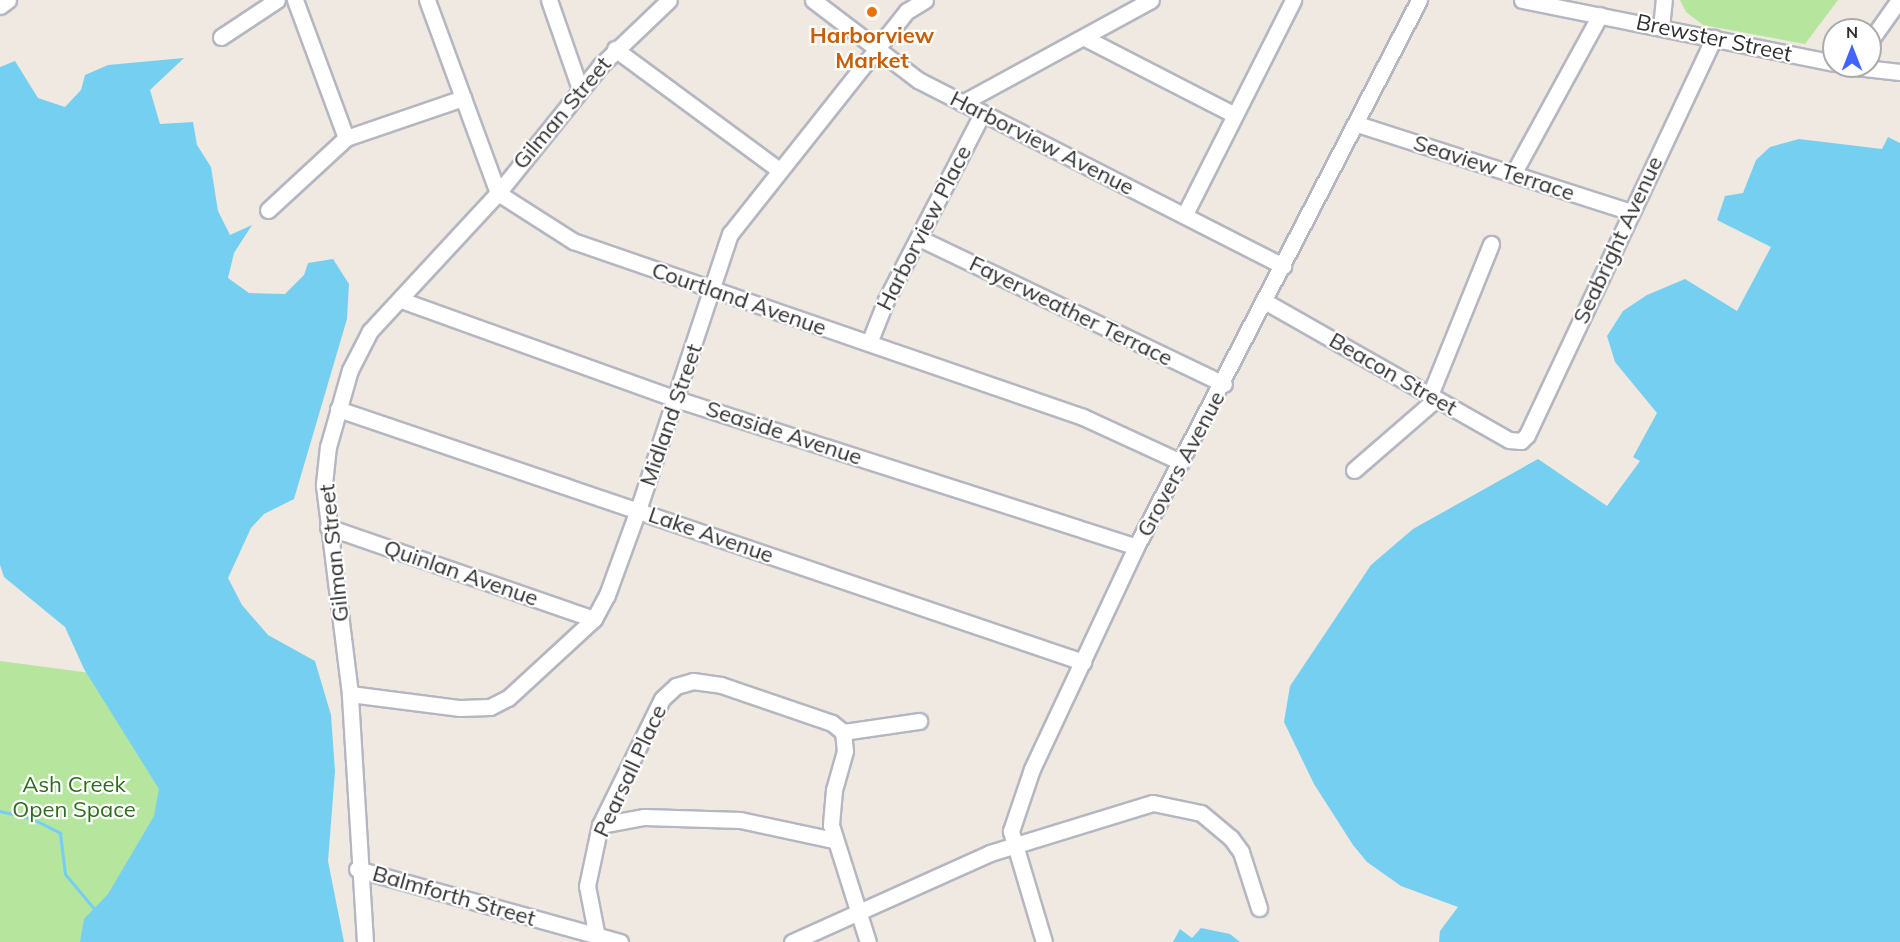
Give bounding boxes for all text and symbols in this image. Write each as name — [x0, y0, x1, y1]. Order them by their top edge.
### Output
marker: Harborview Market — [865, 5, 879, 19]
street label: Brewster Street — [1634, 9, 1794, 67]
north arrow — [1822, 18, 1882, 78]
place label: Harborview Market — [810, 22, 934, 74]
text: N — [1846, 22, 1858, 42]
street label: Gilman Street — [507, 51, 617, 175]
street label: Harborview Avenue — [946, 85, 1138, 201]
street label: Seaview Terrace — [1410, 130, 1578, 206]
street label: Harborview Place — [871, 141, 977, 315]
street label: Seabright Avenue — [1568, 152, 1668, 328]
street label: Fayerweather Terrace — [965, 250, 1177, 372]
street label: Courtland Avenue — [648, 257, 830, 341]
street label: Beacon Street — [1325, 327, 1461, 421]
street label: Midland Street — [634, 341, 708, 489]
street label: Grovers Avenue — [1132, 387, 1230, 541]
street label: Seaside Avenue — [703, 395, 865, 471]
street label: Gilman Street — [314, 483, 354, 623]
street label: Lake Avenue — [645, 501, 777, 569]
street label: Quinlan Avenue — [380, 534, 542, 612]
street label: Pearsall Place — [588, 701, 672, 841]
park label: Ash Creek Open Space — [12, 771, 136, 822]
street label: Balmforth Street — [370, 860, 538, 932]

